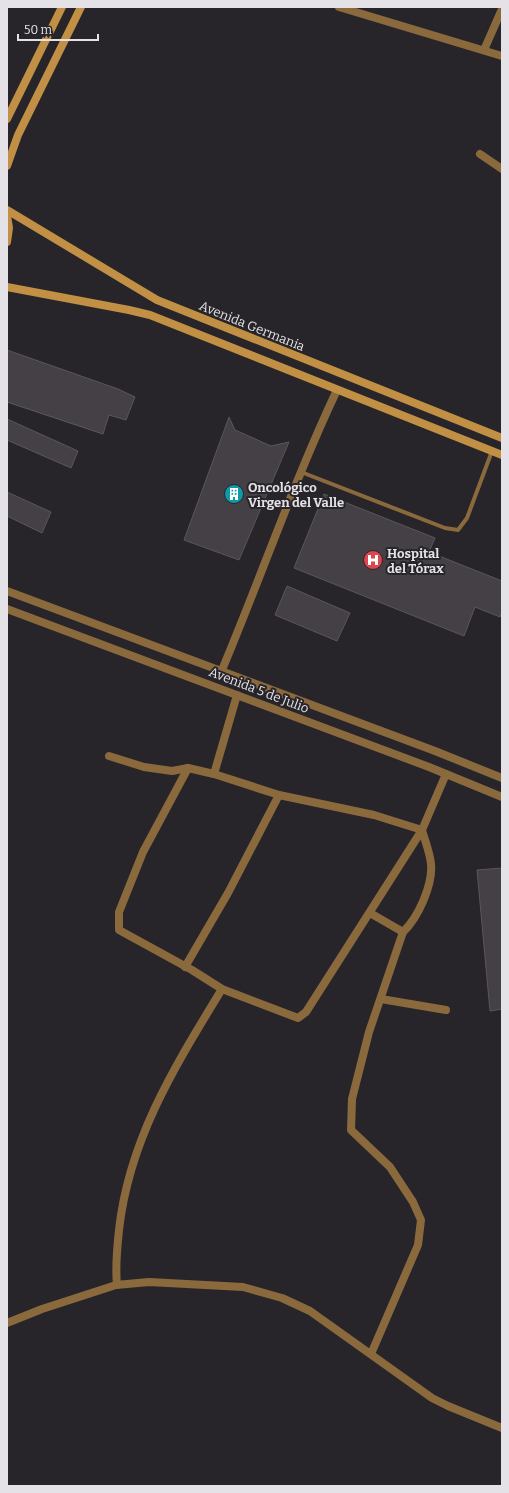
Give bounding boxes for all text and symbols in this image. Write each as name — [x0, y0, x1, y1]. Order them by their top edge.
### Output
scale bar — [18, 16, 98, 42]
text: 50 m — [24, 23, 53, 37]
street label: Avenida Germania — [197, 298, 307, 354]
place label: Oncológico Virgen del Valle — [248, 480, 344, 510]
building icon: Oncológico Virgen del Valle — [223, 483, 245, 505]
place label: Hospital del Tórax — [387, 546, 444, 576]
hospital icon: Hospital del Tórax — [362, 549, 384, 571]
street label: Avenida 5 de Julio — [207, 664, 311, 716]

